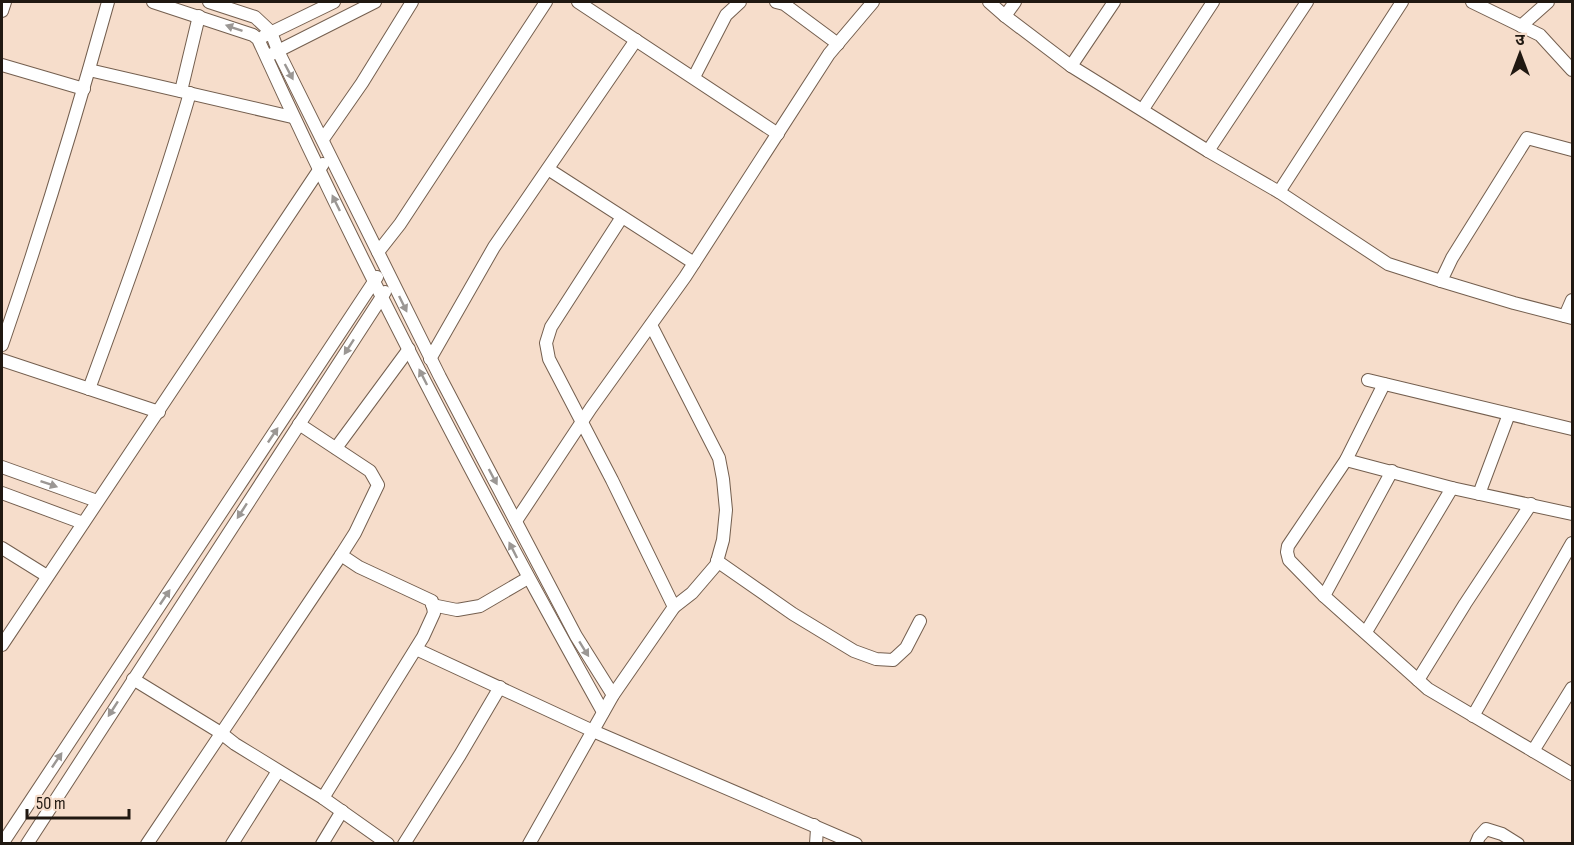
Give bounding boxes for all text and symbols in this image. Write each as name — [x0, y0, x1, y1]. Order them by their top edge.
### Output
one-way arrow — [224, 22, 242, 32]
north arrow — [1490, 24, 1550, 84]
text: उ — [1515, 31, 1525, 50]
one-way arrow — [285, 64, 294, 81]
one-way arrow — [331, 195, 340, 212]
one-way arrow — [399, 295, 408, 312]
one-way arrow — [343, 339, 354, 356]
one-way arrow — [419, 369, 428, 386]
one-way arrow — [267, 427, 279, 443]
one-way arrow — [488, 469, 498, 486]
one-way arrow — [40, 480, 58, 490]
one-way arrow — [237, 503, 248, 519]
one-way arrow — [508, 542, 518, 559]
one-way arrow — [159, 589, 170, 605]
one-way arrow — [579, 641, 590, 657]
one-way arrow — [107, 701, 119, 717]
one-way arrow — [52, 751, 63, 768]
scale bar — [27, 782, 129, 820]
text: 50 m — [36, 793, 66, 814]

